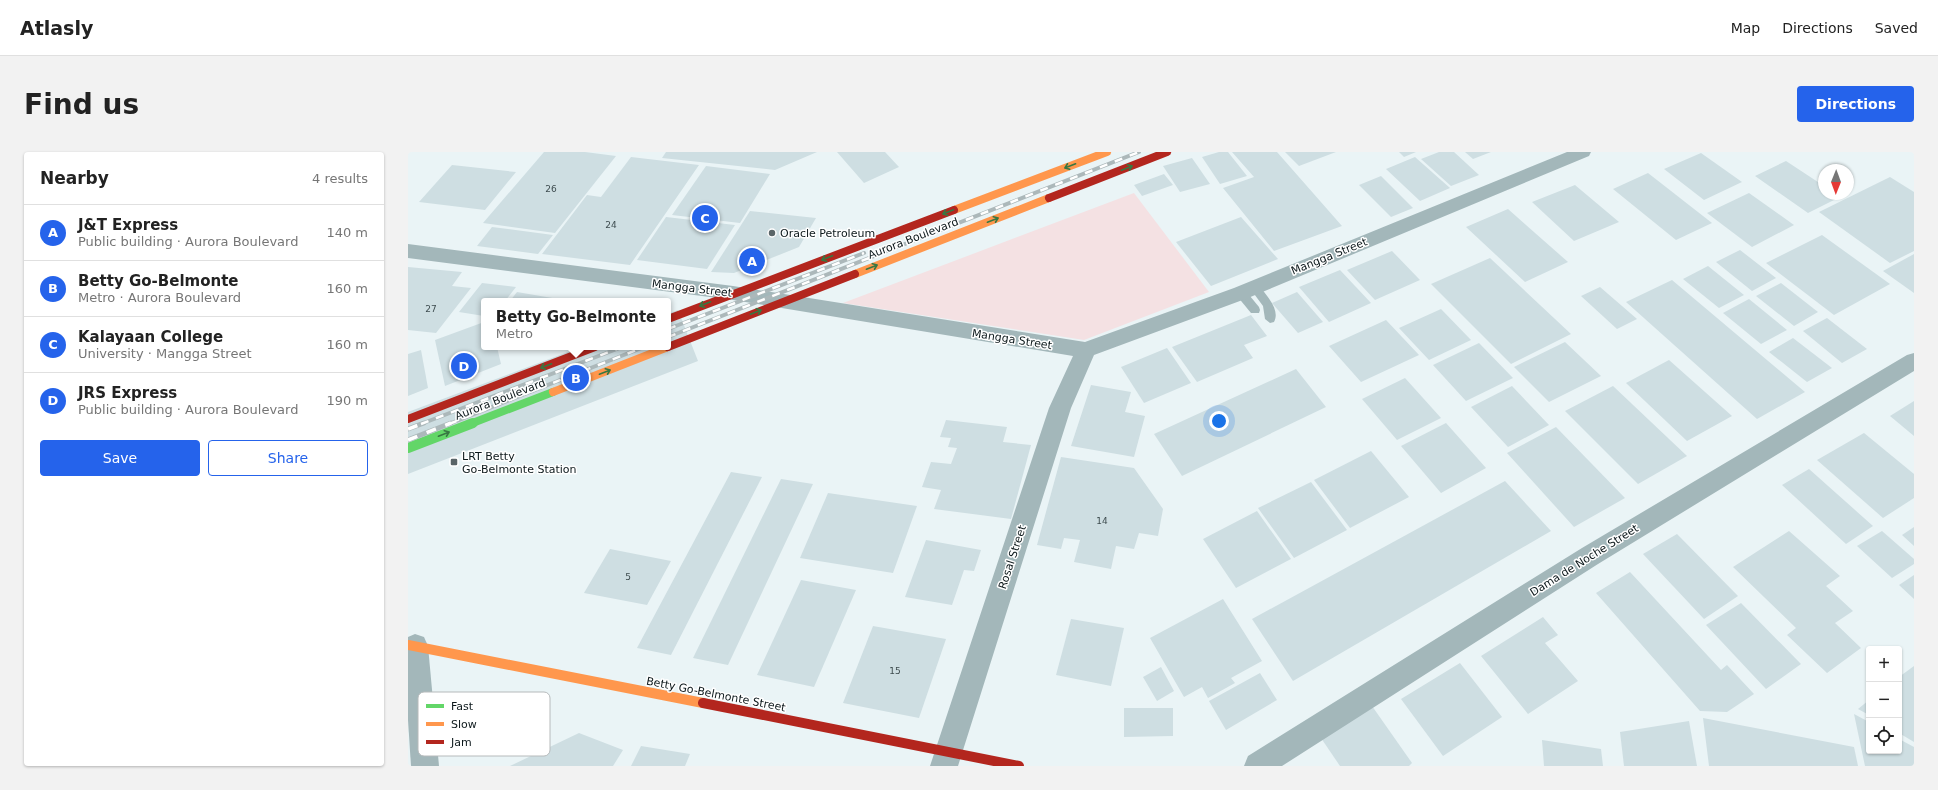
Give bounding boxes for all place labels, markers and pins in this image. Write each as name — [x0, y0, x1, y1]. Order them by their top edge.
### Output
pin: C — [692, 203, 718, 233]
place label: Oracle Petroleum — [780, 227, 875, 240]
marker: Oracle Petroleum — [767, 228, 777, 238]
pin: A — [739, 246, 765, 276]
pin: D — [451, 351, 477, 381]
pin: B — [563, 363, 589, 393]
place label: LRT Betty Go-Belmonte Station — [462, 450, 577, 476]
marker: LRT Betty Go-Belmonte Station — [449, 457, 459, 467]

